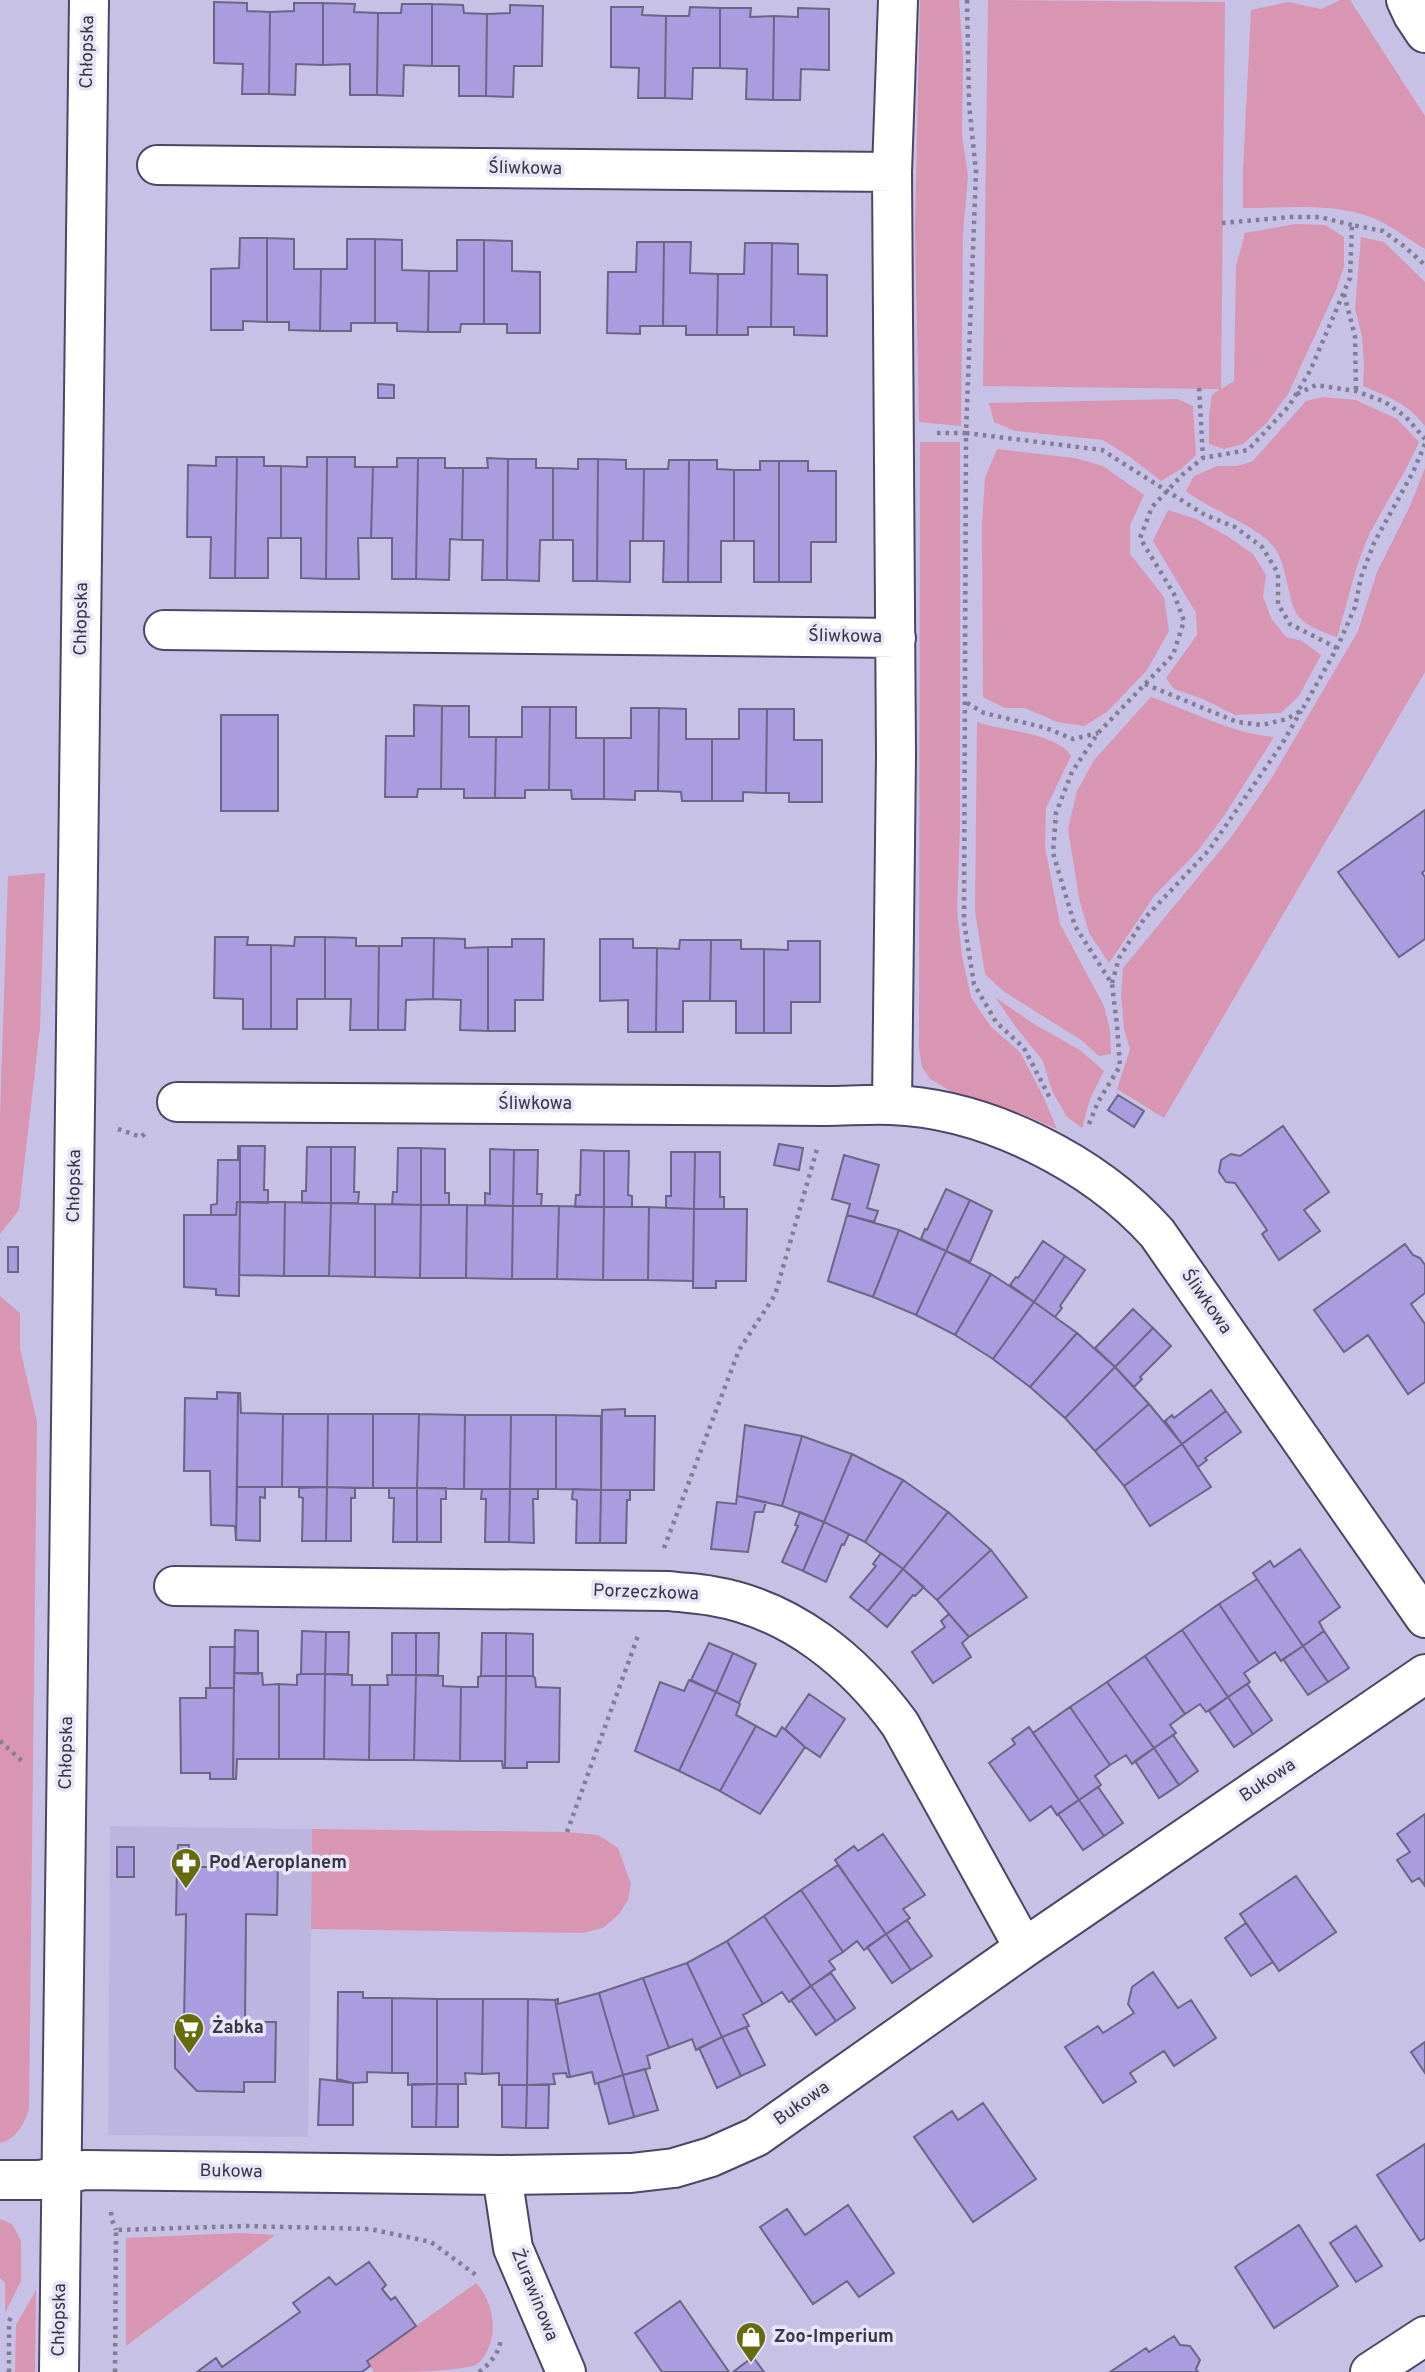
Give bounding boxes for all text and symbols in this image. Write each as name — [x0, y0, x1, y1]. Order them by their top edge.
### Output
street label: Chłopska — [76, 15, 100, 89]
street label: Śliwkowa — [488, 155, 562, 181]
street label: Chłopska — [70, 582, 94, 656]
street label: Śliwkowa — [808, 623, 882, 649]
street label: Śliwkowa — [498, 1091, 572, 1116]
street label: Chłopska — [63, 1149, 87, 1223]
street label: Śliwkowa — [1175, 1264, 1238, 1339]
street label: Porzeczkowa — [593, 1580, 699, 1606]
street label: Chłopska — [55, 1716, 79, 1790]
street label: Bukowa — [1235, 1754, 1301, 1808]
pharmacy icon: Pod Aeroplanem — [169, 1846, 203, 1890]
place label: Pod Aeroplanem — [209, 1852, 347, 1875]
supermarket icon: Żabka — [172, 2011, 206, 2055]
place label: Żabka — [212, 2015, 264, 2040]
street label: Bukowa — [770, 2077, 834, 2131]
street label: Bukowa — [199, 2160, 263, 2184]
street label: Żurawinowa — [505, 2245, 565, 2345]
street label: Chłopska — [48, 2283, 72, 2357]
shop icon: Zoo-Imperium — [734, 2320, 768, 2364]
place label: Zoo-Imperium — [774, 2326, 894, 2349]

